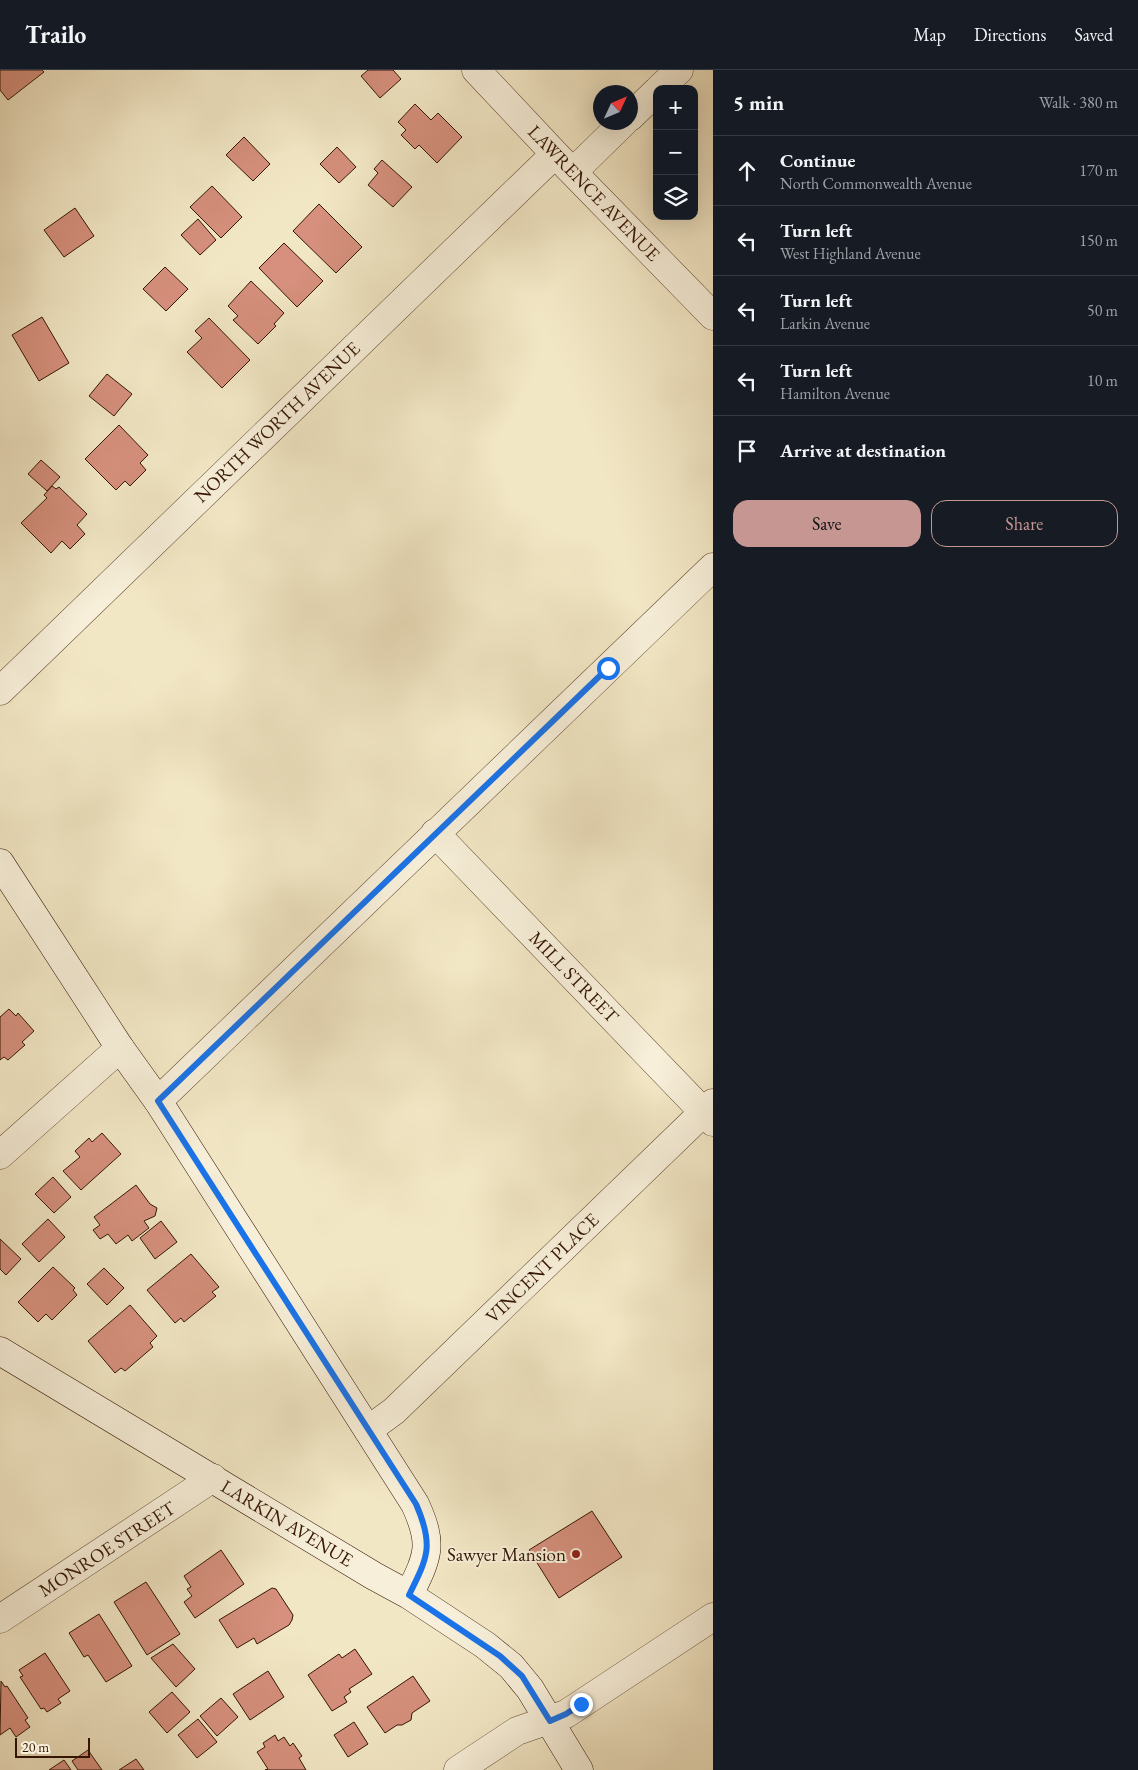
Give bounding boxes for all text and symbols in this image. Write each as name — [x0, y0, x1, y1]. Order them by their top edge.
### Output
text: Trailo — [25, 19, 86, 50]
text: Map — [914, 23, 946, 46]
text: Directions — [974, 23, 1046, 46]
text: Saved — [1074, 23, 1113, 46]
north arrow — [593, 85, 638, 130]
map controls — [653, 85, 698, 220]
button: + — [653, 85, 698, 130]
text: 5 min — [733, 89, 784, 116]
text: Walk · 380 m — [1039, 92, 1118, 113]
street label: LAWRENCE AVENUE — [522, 120, 666, 267]
button: − — [653, 130, 698, 175]
text: Continue — [780, 148, 855, 173]
icon: ahead — [733, 157, 761, 185]
text: 170 m — [1079, 160, 1118, 181]
text: North Commonwealth Avenue — [780, 173, 972, 194]
button: layers — [653, 175, 698, 220]
text: Turn left — [780, 218, 852, 243]
icon: left — [733, 227, 761, 255]
text: 150 m — [1079, 230, 1118, 251]
text: West Highland Avenue — [780, 243, 921, 264]
text: Turn left — [780, 288, 852, 313]
icon: left — [733, 297, 761, 325]
text: 50 m — [1087, 300, 1118, 321]
text: Larkin Avenue — [780, 313, 870, 334]
street label: NORTH WORTH AVENUE — [189, 336, 366, 508]
text: Turn left — [780, 358, 852, 383]
icon: left — [733, 367, 761, 395]
text: 10 m — [1087, 370, 1118, 391]
text: Hamilton Avenue — [780, 383, 890, 404]
icon: arrive — [733, 437, 761, 465]
text: Arrive at destination — [780, 438, 946, 463]
button: Save — [733, 500, 921, 547]
button: Share — [931, 500, 1118, 547]
route start — [597, 657, 620, 680]
street label: MILL STREET — [524, 926, 624, 1029]
street label: VINCENT PLACE — [480, 1207, 604, 1329]
street label: LARKIN AVENUE — [216, 1474, 358, 1572]
street label: MONROE STREET — [34, 1495, 180, 1603]
place label: Sawyer Mansion — [447, 1542, 566, 1567]
marker: Sawyer Mansion — [570, 1548, 582, 1560]
route end — [570, 1693, 593, 1716]
scale bar — [15, 1735, 90, 1758]
text: 20 m — [22, 1738, 49, 1756]

